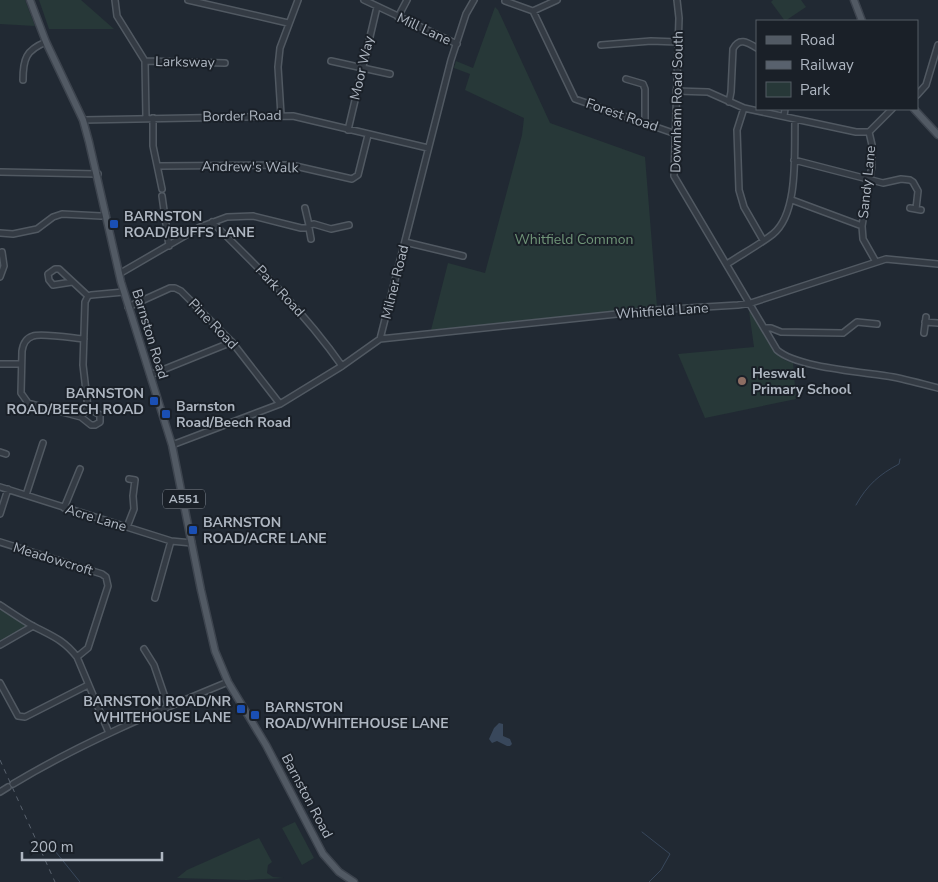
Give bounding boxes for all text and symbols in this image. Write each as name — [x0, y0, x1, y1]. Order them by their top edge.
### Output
street label: Mill Lane — [394, 8, 454, 50]
legend — [756, 20, 918, 110]
text: Road — [800, 30, 835, 50]
street label: Downham Road South — [666, 31, 688, 173]
street label: Moor Way — [345, 33, 379, 102]
street label: Larksway — [155, 52, 216, 72]
text: Railway — [800, 55, 854, 75]
text: Park — [800, 80, 830, 100]
street label: Forest Road — [583, 94, 661, 136]
street label: Border Road — [202, 106, 282, 126]
street label: Sandy Lane — [854, 145, 880, 219]
street label: Andrew's Walk — [201, 157, 300, 177]
place label: BARNSTON ROAD/BUFFS LANE — [124, 207, 255, 242]
marker: BARNSTON ROAD/BUFFS LANE — [108, 218, 120, 230]
park label: Whitfield Common — [514, 230, 634, 249]
street label: Milner Road — [377, 243, 413, 321]
street label: Park Road — [251, 261, 309, 321]
street label: Barnston Road — [127, 287, 173, 381]
street label: Pine Road — [184, 294, 242, 354]
street label: Whitfield Lane — [615, 298, 709, 324]
place label: Heswall Primary School — [752, 364, 852, 399]
marker: Heswall Primary School — [736, 375, 748, 387]
place label: BARNSTON ROAD/BEECH ROAD — [7, 384, 144, 419]
marker: BARNSTON ROAD/BEECH ROAD — [148, 395, 160, 407]
place label: Barnston Road/Beech Road — [176, 397, 291, 432]
marker: Barnston Road/Beech Road — [160, 408, 172, 420]
road number: A551 — [163, 489, 205, 508]
street label: Acre Lane — [63, 500, 129, 536]
place label: BARNSTON ROAD/ACRE LANE — [203, 513, 327, 548]
marker: BARNSTON ROAD/ACRE LANE — [187, 524, 199, 536]
street label: Meadowcroft — [11, 538, 95, 580]
place label: BARNSTON ROAD/NR WHITEHOUSE LANE — [83, 692, 231, 727]
place label: BARNSTON ROAD/WHITEHOUSE LANE — [265, 698, 449, 733]
marker: BARNSTON ROAD/NR WHITEHOUSE LANE — [235, 703, 247, 715]
marker: BARNSTON ROAD/WHITEHOUSE LANE — [249, 709, 261, 721]
street label: Barnston Road — [277, 750, 337, 842]
scale bar — [22, 830, 162, 862]
text: 200 m — [30, 837, 74, 857]

